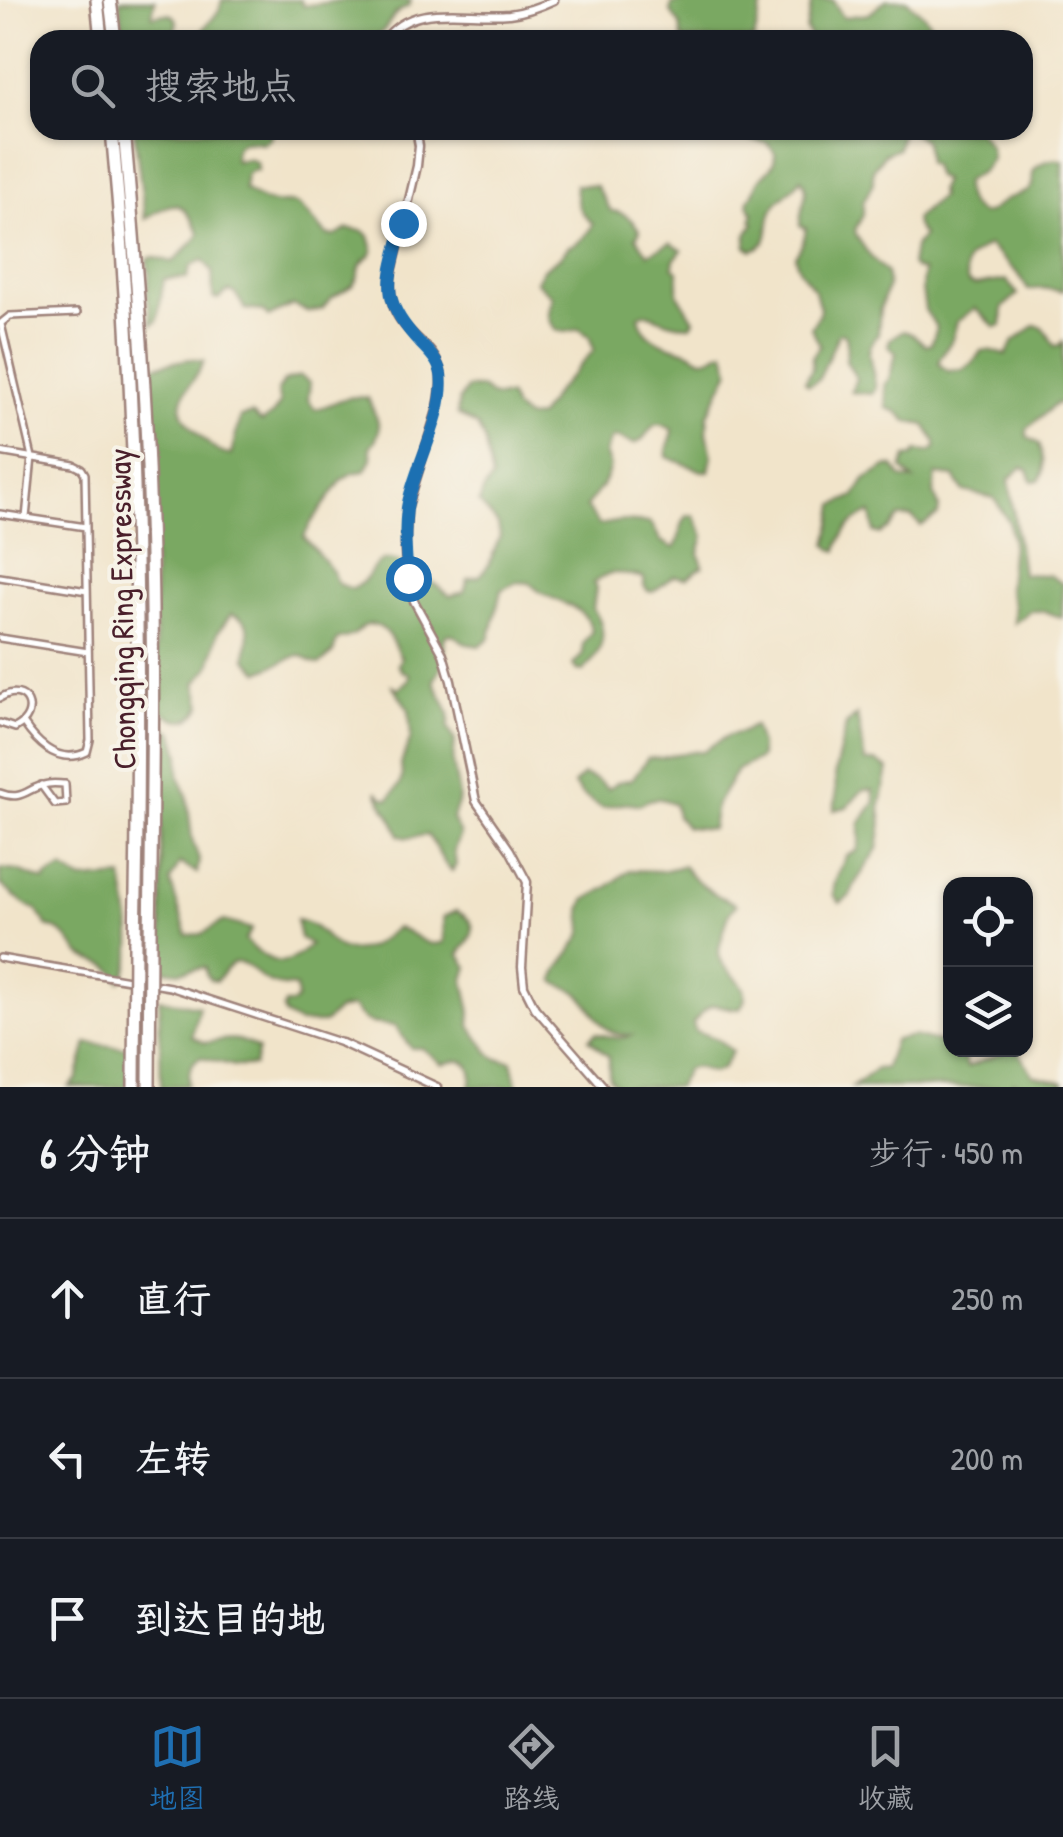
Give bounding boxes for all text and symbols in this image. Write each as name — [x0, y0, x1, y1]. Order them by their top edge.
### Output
search box — [30, 30, 1033, 140]
icon: search — [65, 58, 120, 113]
text: 搜索地点 — [145, 59, 297, 111]
route end — [381, 201, 427, 247]
street label: Chongqing Ring Expressway — [97, 448, 146, 770]
route start — [386, 556, 432, 602]
map controls — [943, 877, 1033, 1057]
button: locate — [943, 877, 1033, 967]
button: layers — [943, 967, 1033, 1057]
text: 6 分钟 — [40, 1124, 150, 1181]
text: 步行 · 450 m — [869, 1131, 1023, 1174]
icon: ahead — [40, 1271, 95, 1326]
text: 直行 — [135, 1272, 211, 1324]
text: 250 m — [951, 1277, 1023, 1320]
icon: left — [40, 1431, 95, 1486]
text: 左转 — [135, 1432, 211, 1484]
text: 200 m — [950, 1437, 1023, 1480]
icon: arrive — [40, 1591, 95, 1646]
text: 到达目的地 — [135, 1592, 325, 1644]
tab: 地图 — [149, 1719, 205, 1817]
tab: 路线 — [503, 1719, 560, 1817]
tab: 收藏 — [858, 1719, 914, 1817]

